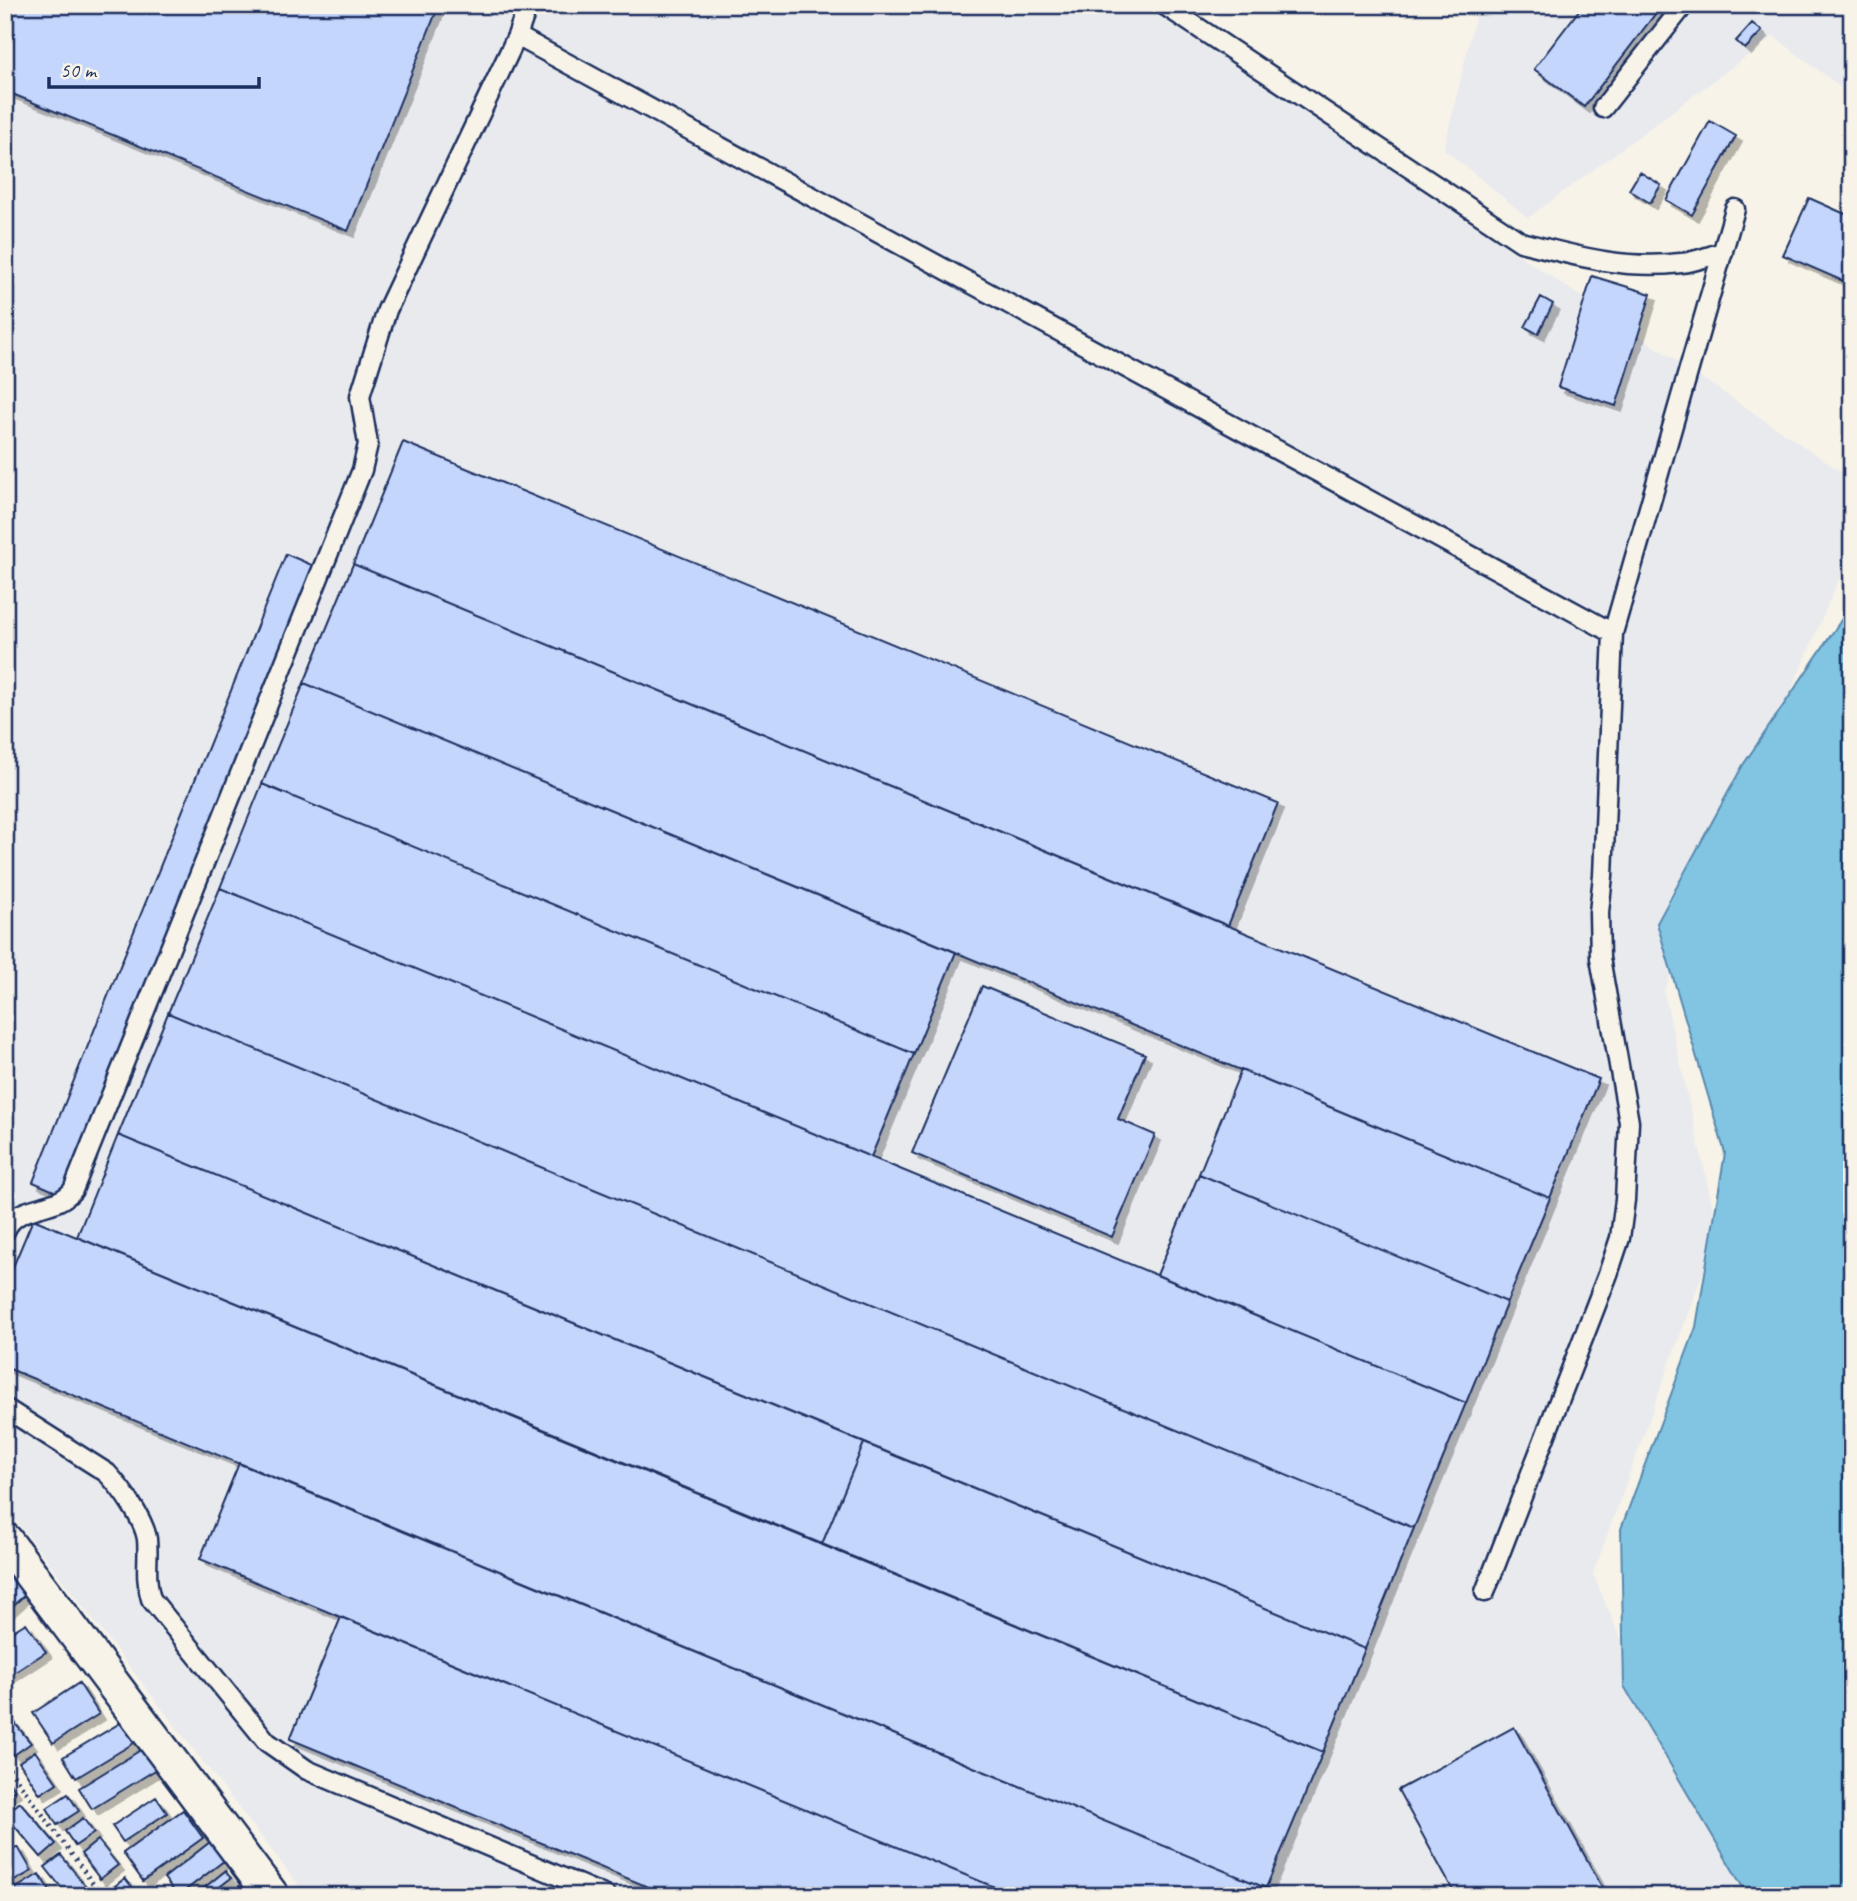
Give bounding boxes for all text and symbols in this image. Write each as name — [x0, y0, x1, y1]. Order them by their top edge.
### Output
scale bar — [49, 46, 259, 90]
text: 50 m — [60, 57, 98, 83]

